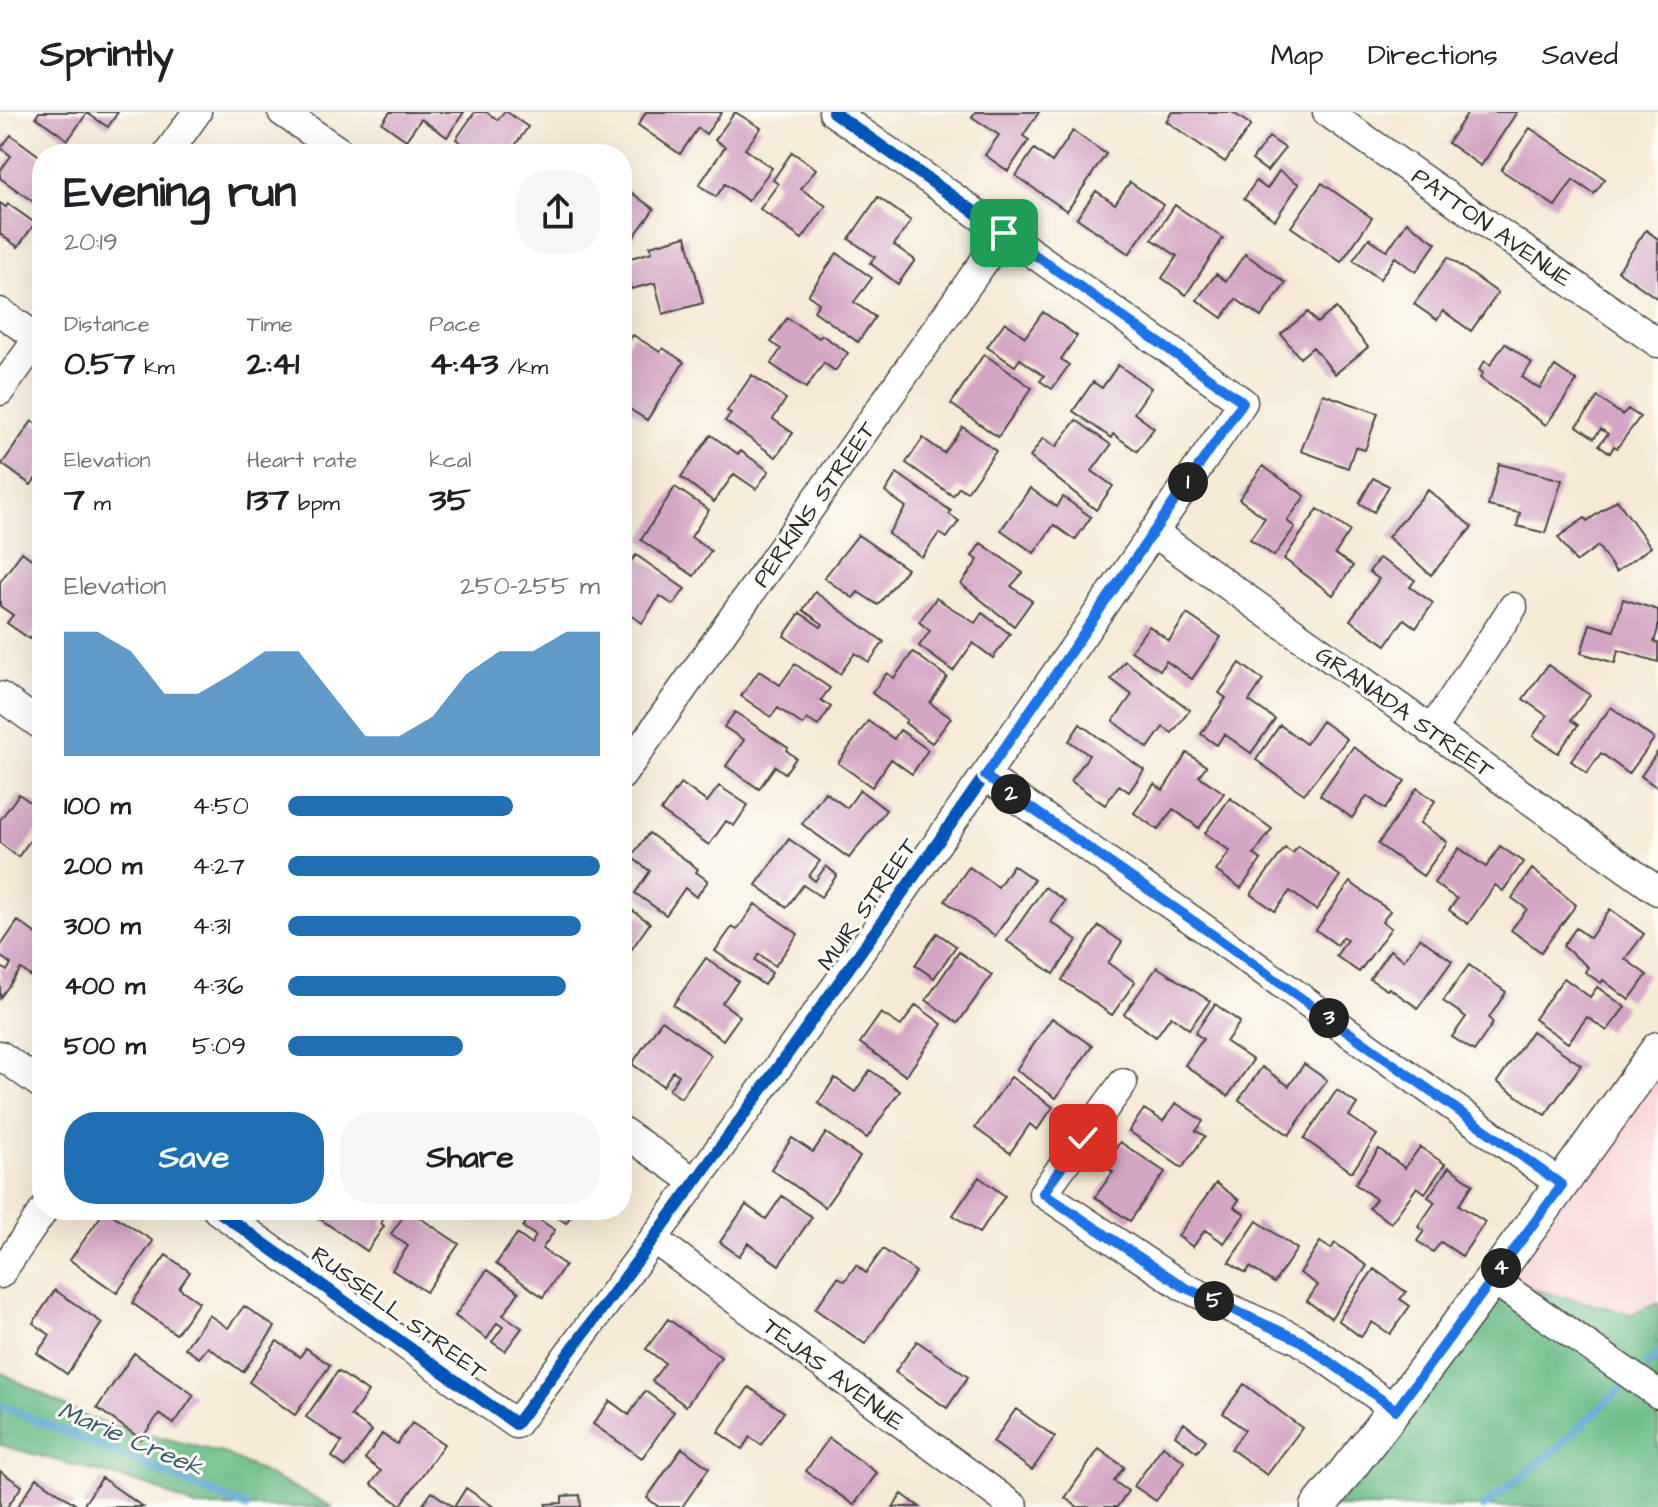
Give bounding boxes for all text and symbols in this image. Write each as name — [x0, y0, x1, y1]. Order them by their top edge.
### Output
text: Sprintly — [40, 29, 173, 81]
text: Map — [1271, 36, 1324, 75]
text: Directions — [1368, 36, 1498, 75]
text: Saved — [1542, 36, 1618, 75]
street label: PATTON AVENUE — [1404, 160, 1578, 296]
text: Evening run — [64, 163, 296, 224]
button: share — [516, 170, 600, 254]
pin — [970, 199, 1038, 267]
icon: arrive — [982, 211, 1026, 255]
text: 20:19 — [64, 224, 118, 260]
text: Distance — [64, 309, 150, 340]
text: Time — [247, 309, 293, 340]
text: Pace — [429, 309, 480, 340]
text: 0.57 — [64, 340, 135, 388]
text: 2:41 — [247, 340, 299, 388]
text: 4:43 — [429, 340, 499, 388]
text: km — [135, 352, 175, 383]
text: /km — [499, 352, 548, 383]
street label: PERKINS STREET — [745, 415, 885, 594]
text: Elevation — [64, 445, 151, 476]
text: Heart rate — [247, 445, 357, 476]
text: kcal — [429, 445, 471, 476]
pin: 1 — [1168, 462, 1208, 502]
text: 1 — [1187, 466, 1189, 497]
text: 7 — [64, 476, 85, 524]
text: 137 — [247, 476, 289, 524]
text: 35 — [429, 476, 471, 524]
text: m — [85, 488, 111, 519]
text: bpm — [289, 488, 340, 519]
text: Elevation — [64, 568, 166, 604]
text: 250–255 m — [460, 568, 600, 604]
street label: GRANADA STREET — [1308, 638, 1501, 787]
pin: 2 — [991, 774, 1031, 814]
text: 2 — [1005, 778, 1017, 809]
text: 100 m — [64, 788, 131, 824]
text: 4:50 — [192, 788, 249, 824]
street label: MUIR STREET — [810, 831, 926, 978]
text: 200 m — [64, 848, 142, 884]
text: 4:27 — [192, 848, 245, 884]
text: 300 m — [64, 908, 141, 944]
text: 4:31 — [192, 908, 231, 944]
text: 400 m — [64, 968, 145, 1004]
text: 4:36 — [192, 968, 244, 1004]
pin: 3 — [1309, 998, 1349, 1038]
text: 3 — [1323, 1002, 1335, 1033]
text: 500 m — [64, 1028, 146, 1064]
text: 5:09 — [192, 1028, 246, 1064]
pin — [1049, 1104, 1117, 1172]
button: Save — [64, 1112, 324, 1204]
button: Share — [340, 1112, 600, 1204]
icon: check — [1061, 1116, 1105, 1160]
street label: RUSSELL STREET — [304, 1239, 493, 1389]
pin: 4 — [1481, 1248, 1521, 1288]
text: 4 — [1494, 1252, 1508, 1283]
pin: 5 — [1194, 1281, 1234, 1321]
text: 5 — [1206, 1285, 1222, 1316]
street label: TEJAS AVENUE — [755, 1310, 911, 1439]
water label: Marie Creek — [53, 1392, 210, 1486]

